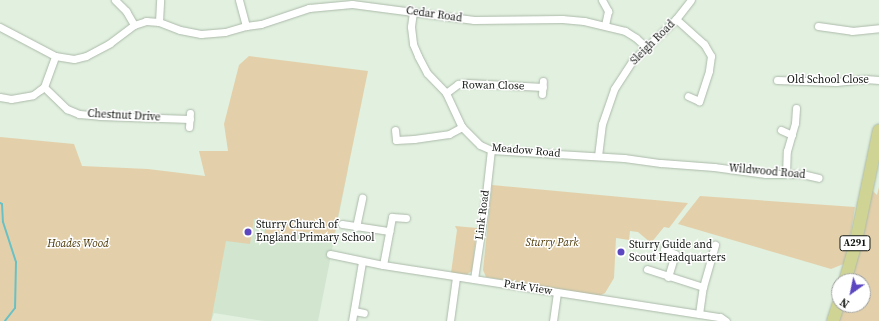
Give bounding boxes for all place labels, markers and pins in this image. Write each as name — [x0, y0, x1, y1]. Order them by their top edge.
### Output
place label: Sturry Church of England Primary School — [256, 219, 375, 245]
marker: Sturry Church of England Primary School — [243, 227, 253, 237]
place label: Sturry Guide and Scout Headquarters — [629, 239, 726, 265]
marker: Sturry Guide and Scout Headquarters — [616, 247, 626, 257]

